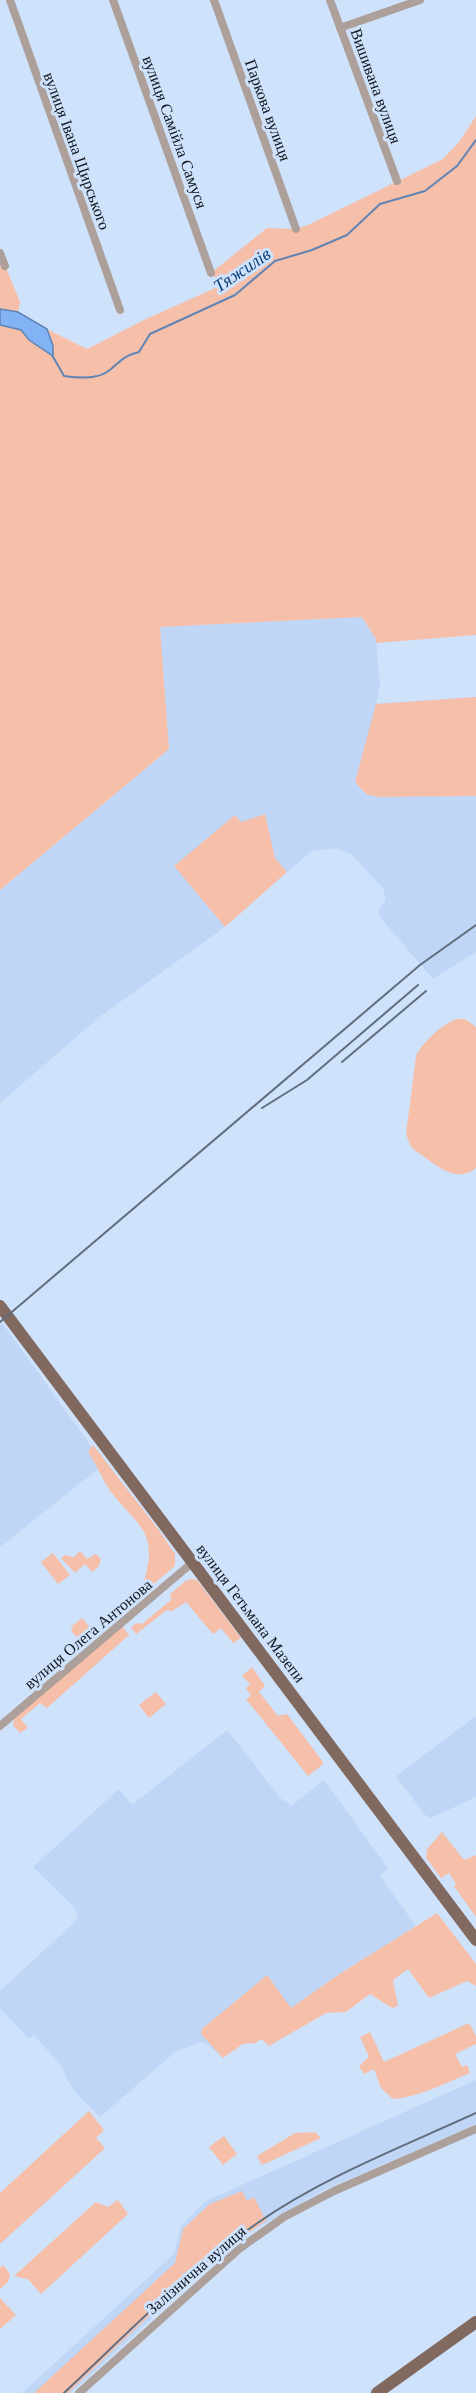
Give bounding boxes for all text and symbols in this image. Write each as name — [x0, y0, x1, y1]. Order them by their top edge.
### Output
street label: Вишивана вулиця — [346, 26, 405, 147]
street label: вулиця Самійла Самуся — [139, 53, 211, 212]
street label: Паркова вулиця — [241, 57, 294, 164]
street label: вулиця Івана Щирського — [40, 70, 113, 232]
water label: Тяжилів — [210, 244, 274, 296]
street label: вулиця Гетьмана Мазепи — [193, 1540, 309, 1686]
street label: вулиця Олега Антонова — [21, 1576, 156, 1693]
street label: Залізнична вулиця — [143, 2222, 250, 2318]

